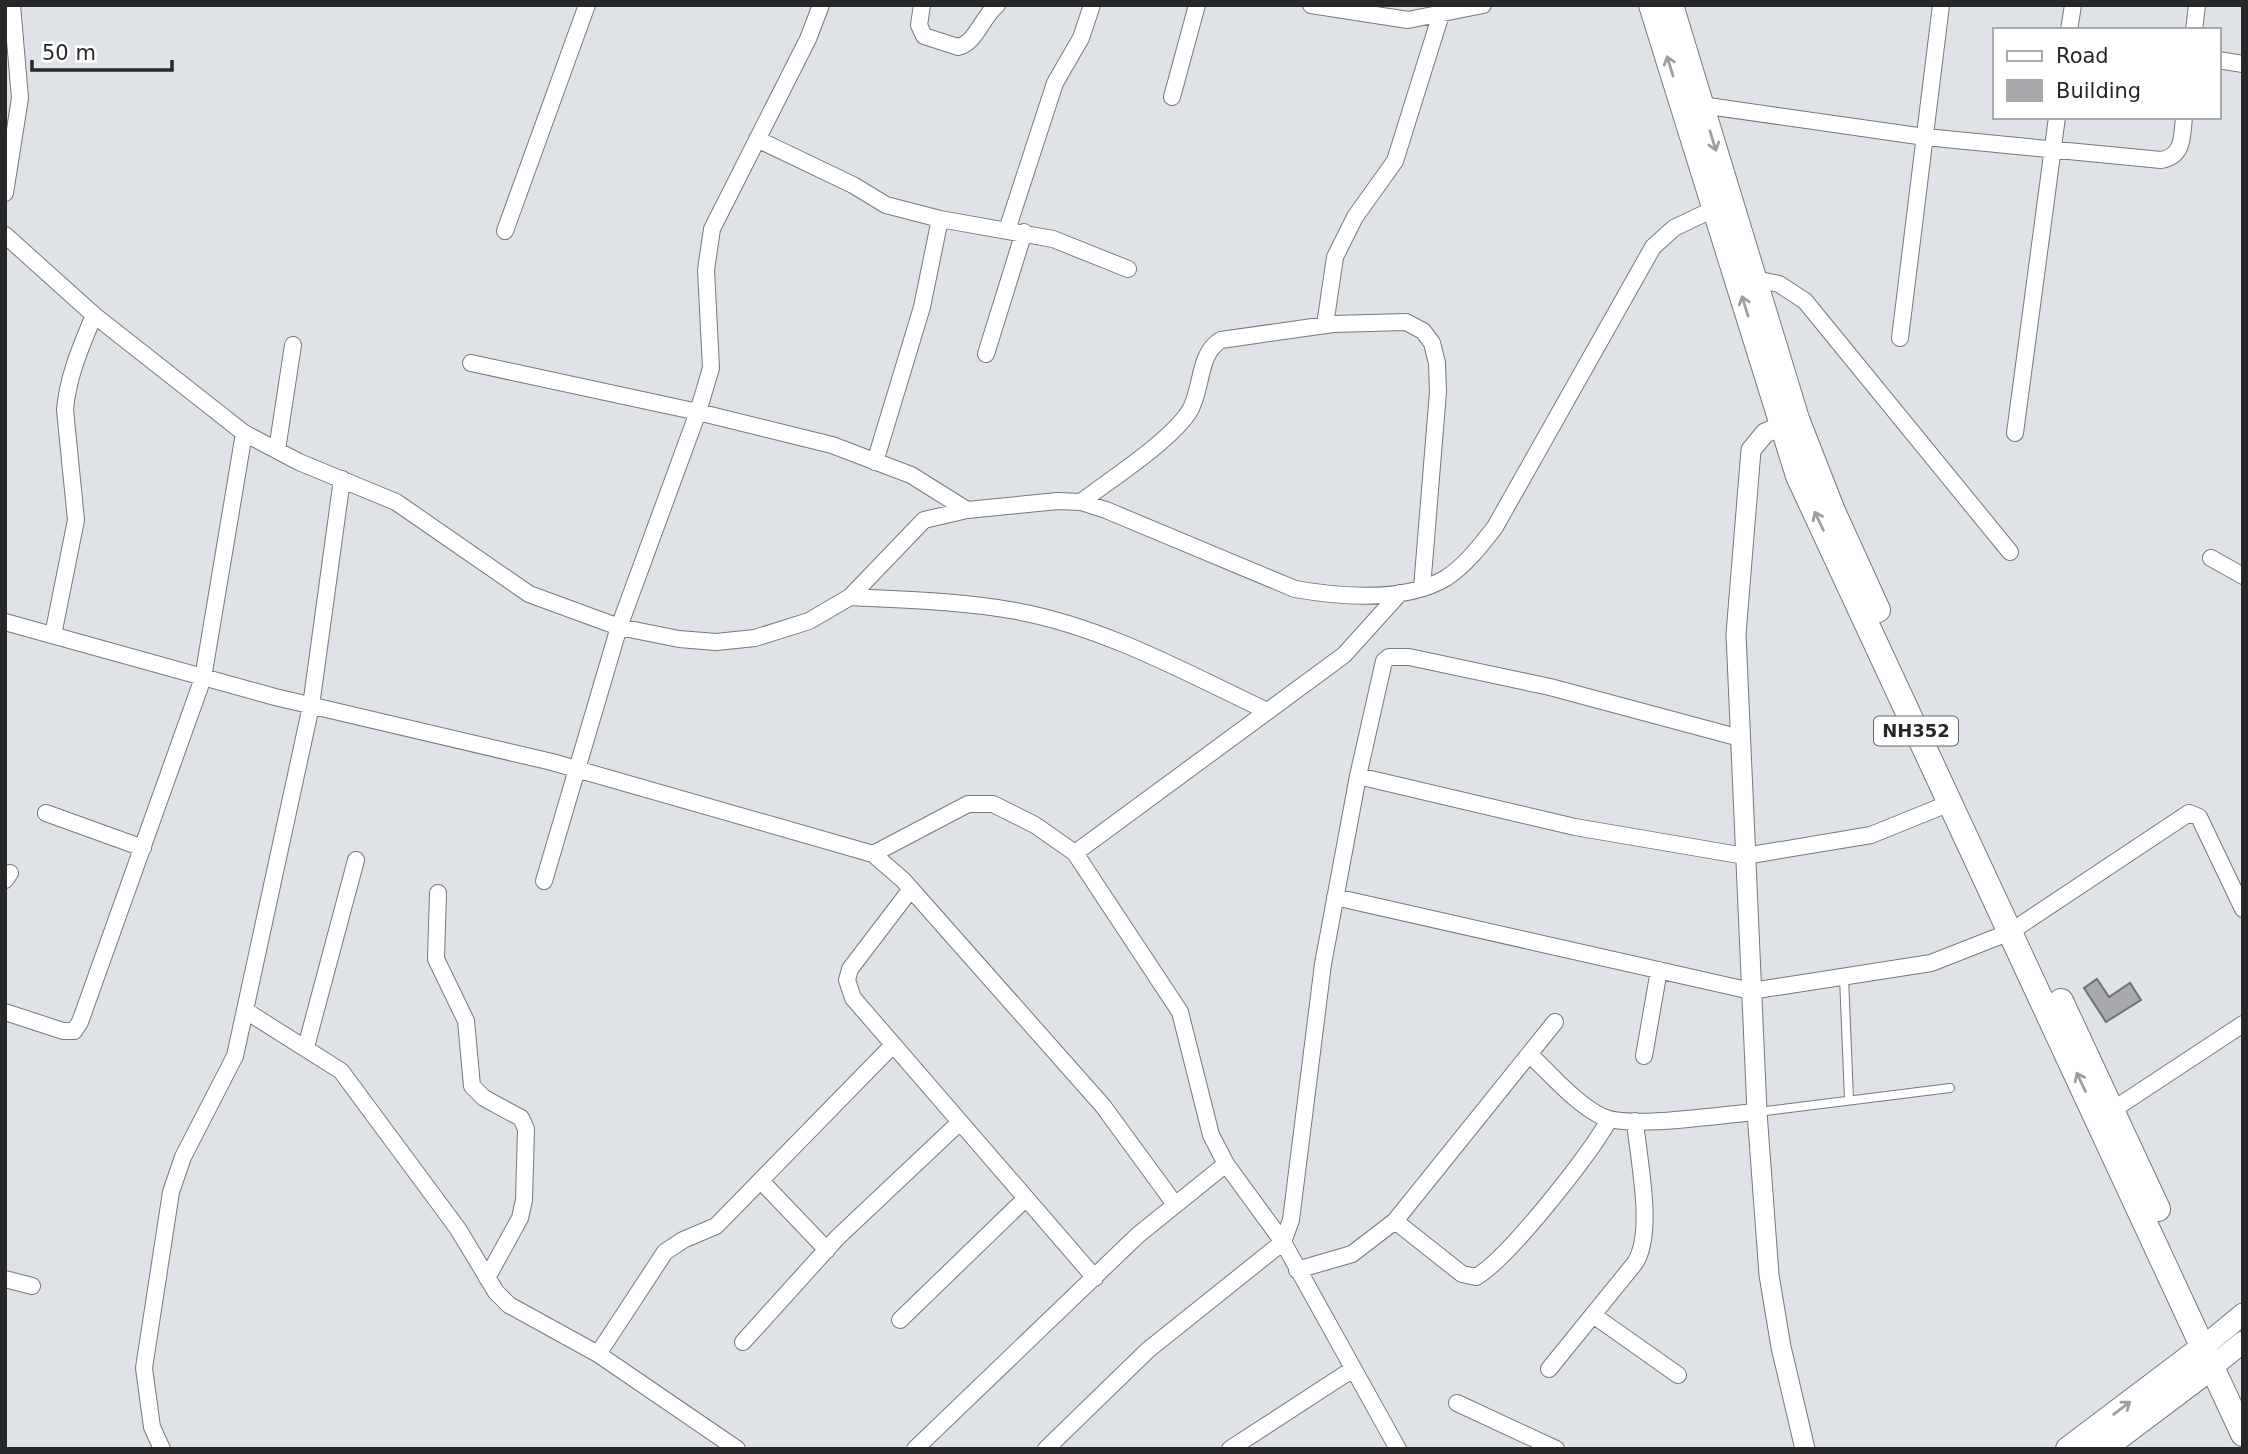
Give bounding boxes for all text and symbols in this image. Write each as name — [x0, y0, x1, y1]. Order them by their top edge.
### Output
scale bar — [32, 28, 172, 72]
legend — [1993, 28, 2220, 119]
text: 50 m — [42, 41, 96, 65]
text: Road — [2056, 44, 2109, 68]
one-way arrow — [1662, 55, 1675, 77]
text: Building — [2056, 79, 2141, 103]
one-way arrow — [1707, 130, 1720, 152]
one-way arrow — [1737, 296, 1750, 318]
one-way arrow — [1812, 511, 1825, 532]
road number: NH352 — [1874, 716, 1958, 746]
one-way arrow — [2074, 1072, 2087, 1094]
one-way arrow — [2113, 1400, 2131, 1415]

